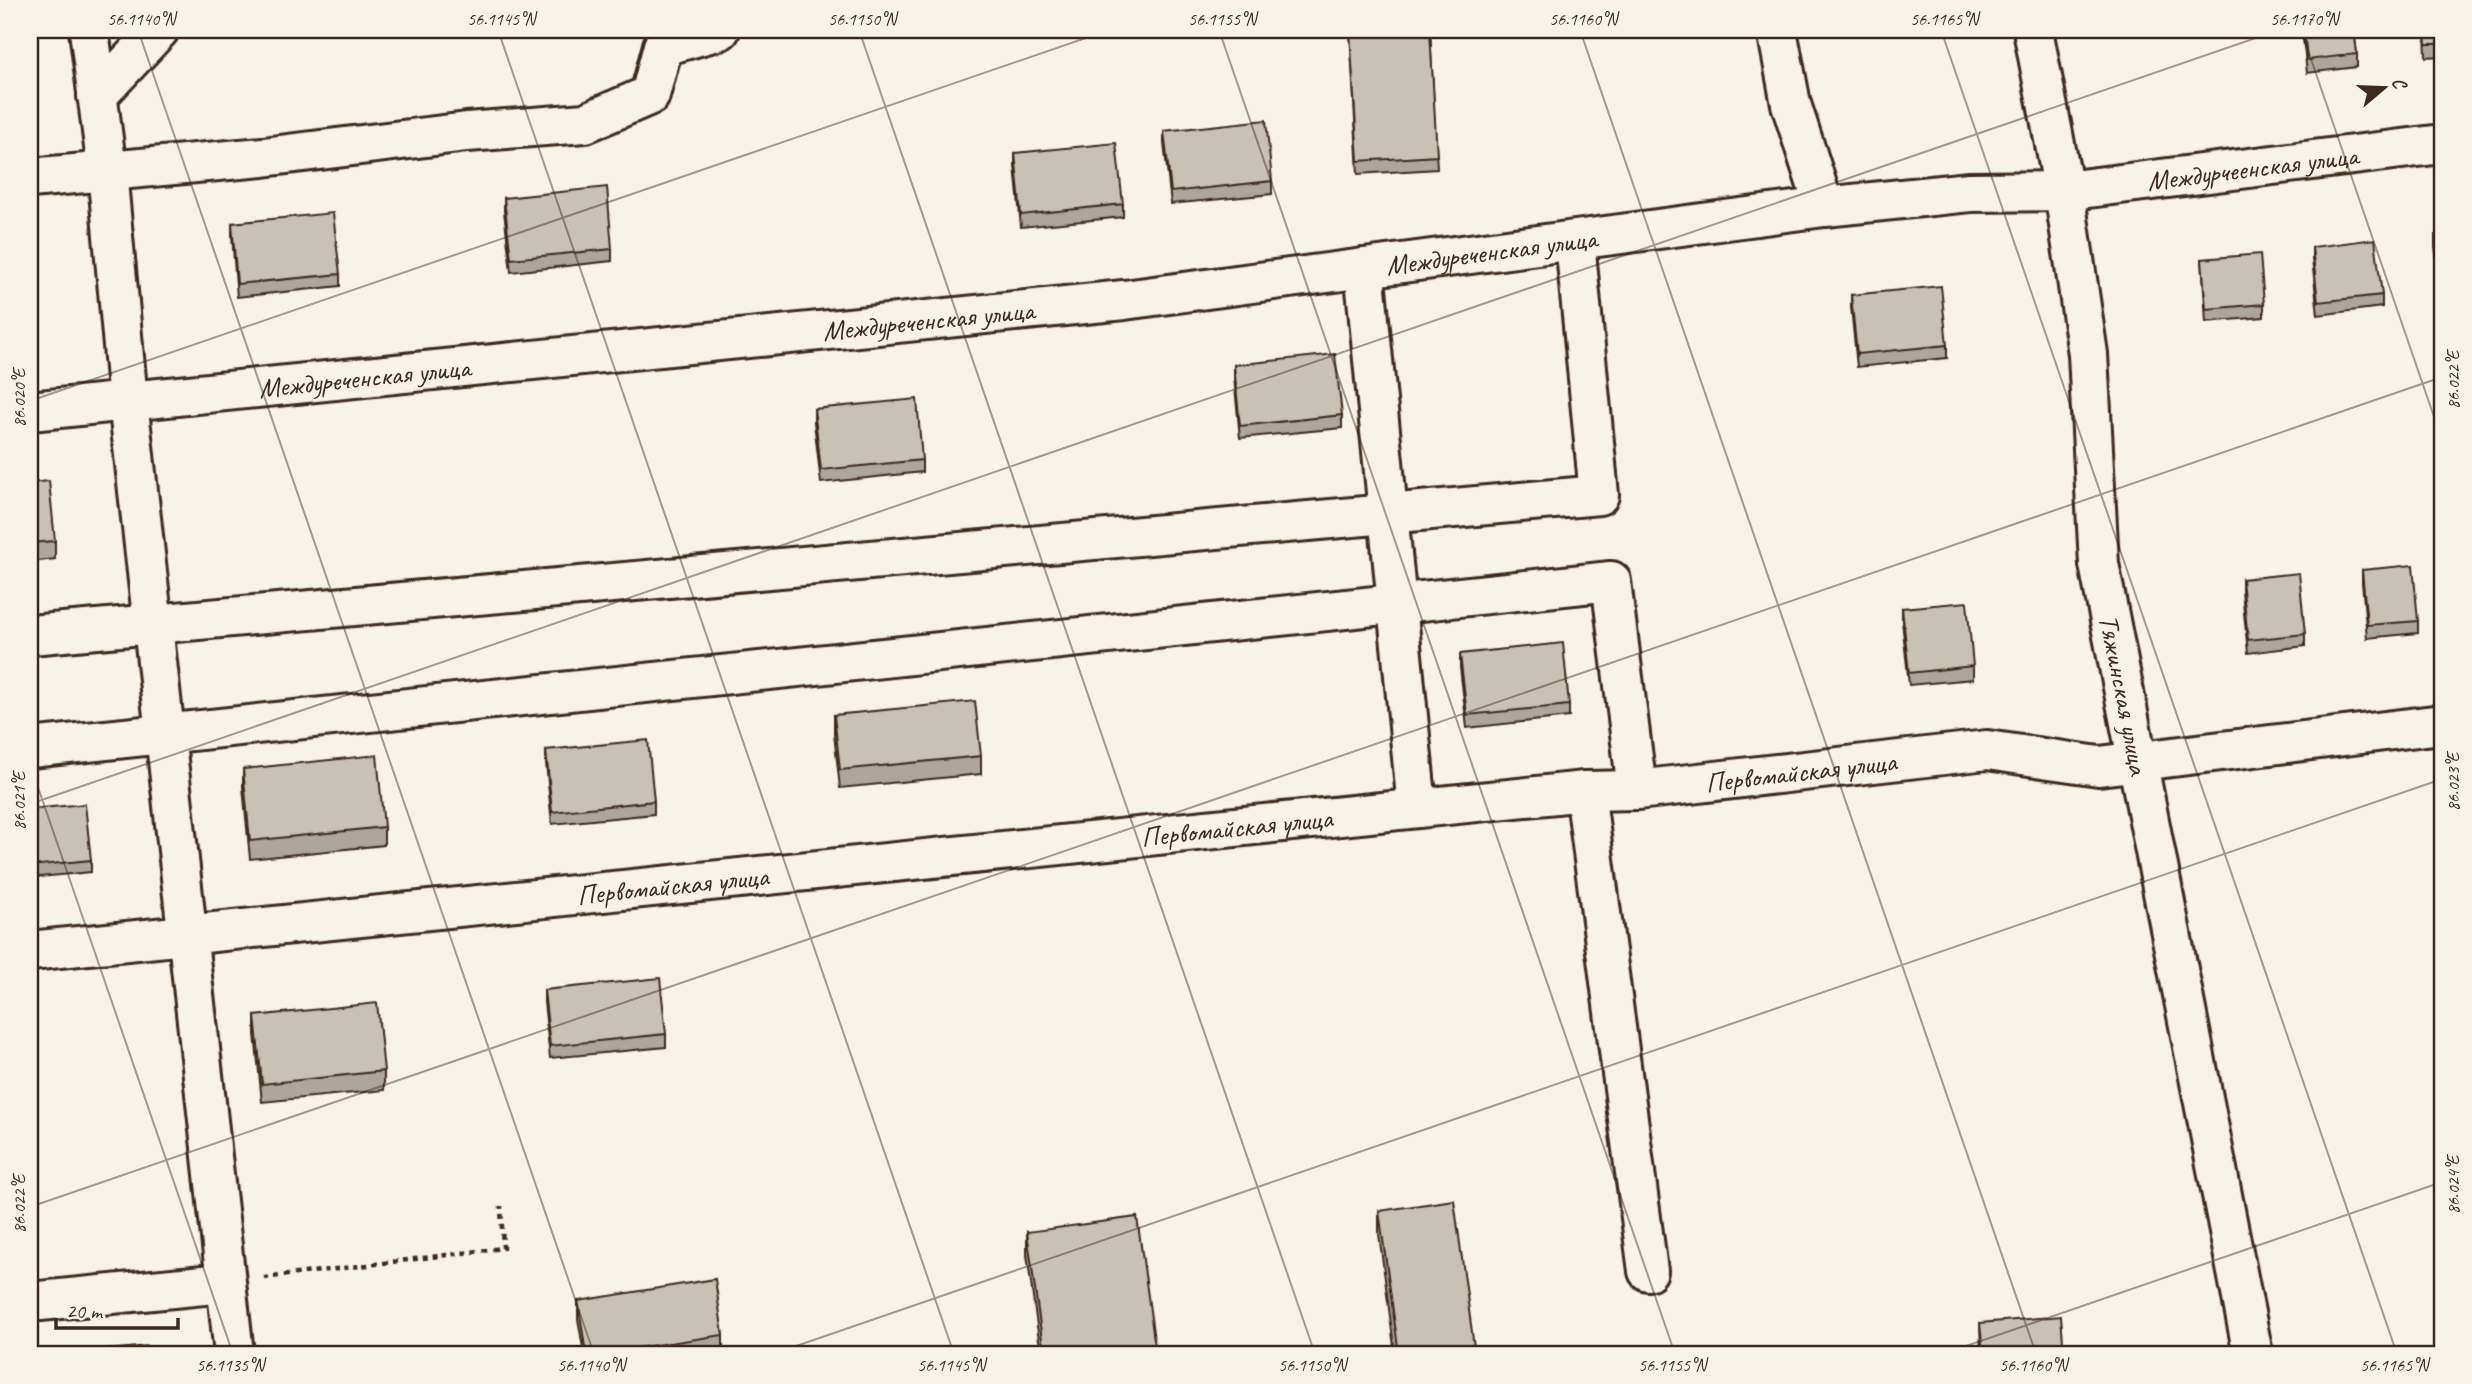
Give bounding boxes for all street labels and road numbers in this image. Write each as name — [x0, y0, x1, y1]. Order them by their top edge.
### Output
street label: Междурчеенская улица — [2145, 137, 2362, 198]
street label: Междуреченская улица — [1384, 220, 1601, 283]
street label: Междуреченская улица — [821, 291, 1038, 348]
street label: Междуреченская улица — [257, 349, 474, 405]
street label: Тяжинская улица — [2092, 612, 2157, 779]
street label: Первомайская улица — [1703, 743, 1900, 800]
street label: Первомайская улица — [1139, 799, 1336, 854]
street label: Первомайская улица — [575, 857, 772, 912]

